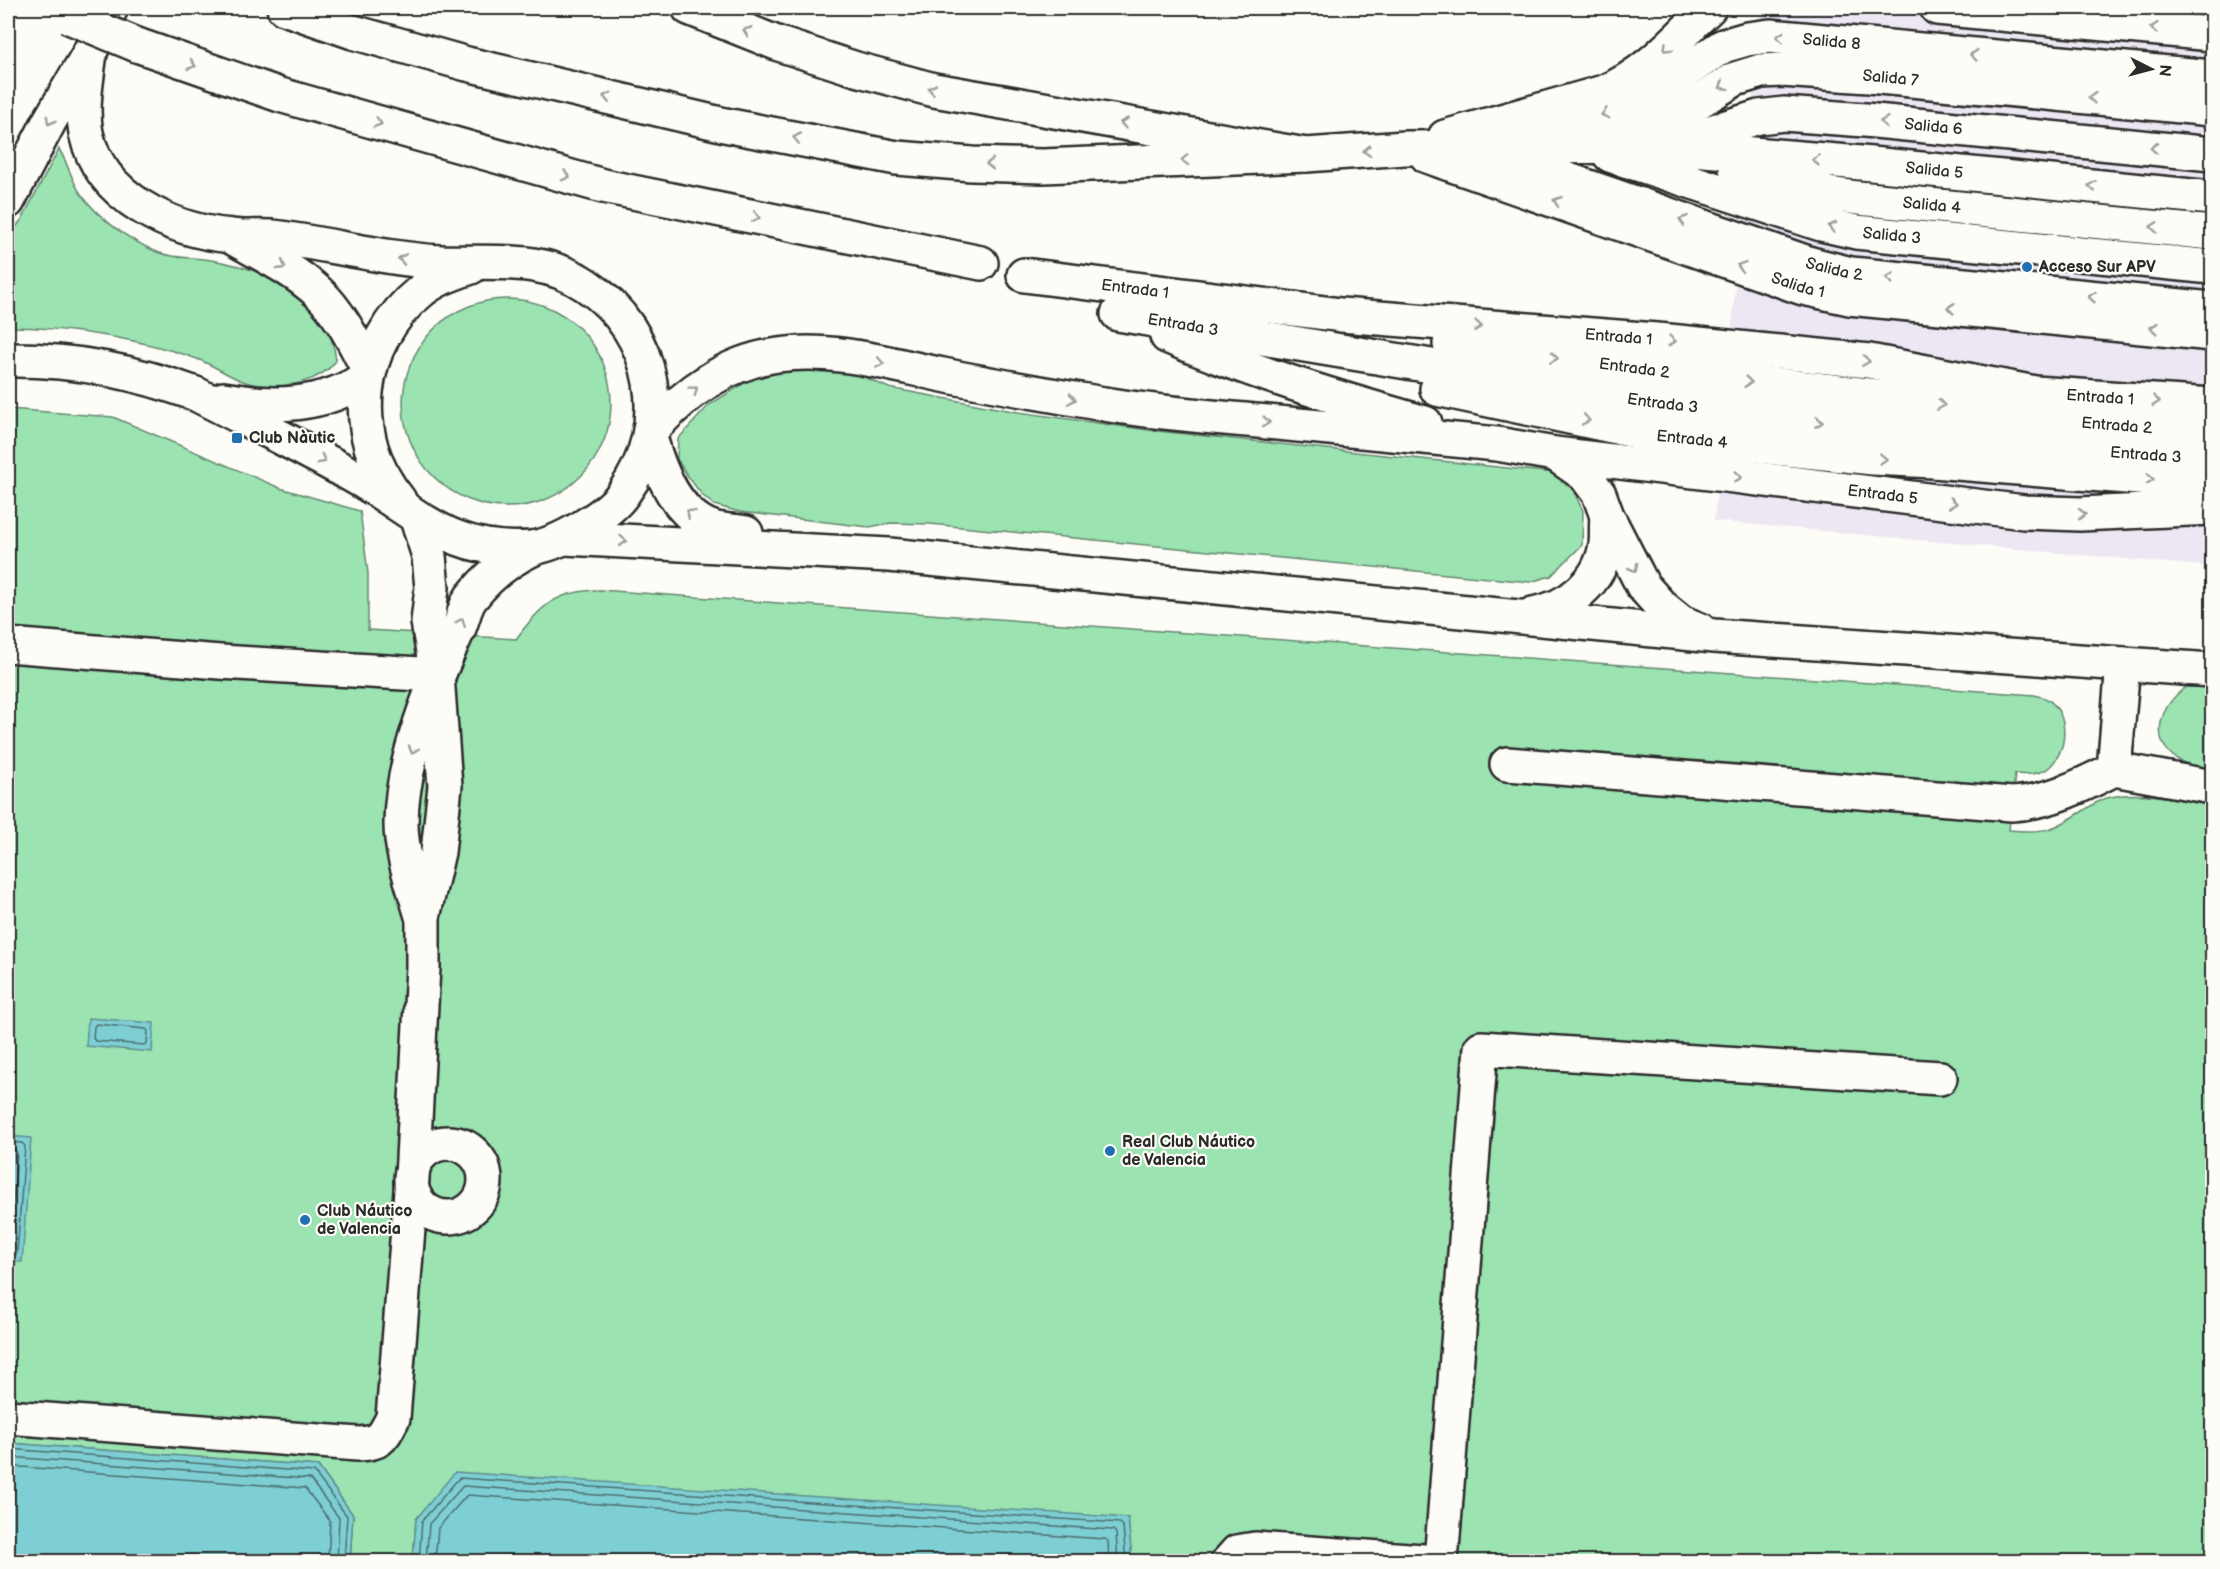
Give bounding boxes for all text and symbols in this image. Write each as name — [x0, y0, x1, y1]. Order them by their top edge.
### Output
one-way arrow — [2150, 22, 2159, 35]
one-way arrow — [742, 26, 753, 38]
street label: Salida 8 — [1802, 30, 1861, 54]
one-way arrow — [1775, 31, 1784, 44]
north arrow — [2121, 39, 2181, 99]
one-way arrow — [1663, 41, 1673, 52]
one-way arrow — [1969, 49, 1978, 62]
one-way arrow — [186, 57, 197, 70]
text: N — [2154, 63, 2175, 77]
street label: Salida 7 — [1862, 66, 1919, 90]
one-way arrow — [1719, 79, 1729, 91]
one-way arrow — [928, 83, 938, 96]
one-way arrow — [602, 91, 612, 104]
one-way arrow — [2087, 92, 2096, 105]
one-way arrow — [1600, 107, 1611, 119]
street label: Salida 6 — [1904, 114, 1964, 139]
one-way arrow — [46, 115, 57, 125]
one-way arrow — [373, 116, 383, 129]
one-way arrow — [1879, 116, 1888, 128]
one-way arrow — [1120, 117, 1130, 130]
one-way arrow — [792, 132, 802, 145]
one-way arrow — [2150, 142, 2159, 155]
one-way arrow — [1362, 144, 1371, 157]
one-way arrow — [1180, 154, 1189, 166]
one-way arrow — [1812, 154, 1821, 167]
one-way arrow — [985, 158, 994, 171]
street label: Salida 5 — [1905, 158, 1964, 183]
one-way arrow — [560, 169, 571, 181]
one-way arrow — [2087, 180, 2096, 193]
street label: Salida 4 — [1902, 193, 1962, 218]
one-way arrow — [1552, 196, 1562, 209]
one-way arrow — [751, 210, 761, 223]
one-way arrow — [1678, 214, 1689, 227]
one-way arrow — [1827, 221, 1837, 234]
one-way arrow — [2150, 221, 2159, 234]
street label: Salida 3 — [1862, 223, 1922, 248]
one-way arrow — [397, 253, 407, 266]
street label: Salida 2 — [1803, 253, 1864, 285]
one-way arrow — [275, 258, 286, 270]
place label: Acceso Sur APV — [2038, 258, 2156, 277]
marker: Acceso Sur APV — [2020, 260, 2034, 274]
one-way arrow — [1736, 261, 1746, 273]
street label: Salida 1 — [1769, 268, 1826, 302]
one-way arrow — [1886, 272, 1895, 285]
street label: Entrada 1 — [1100, 275, 1170, 303]
one-way arrow — [2087, 291, 2096, 304]
one-way arrow — [1947, 302, 1956, 315]
street label: Entrada 3 — [1146, 310, 1220, 340]
one-way arrow — [1474, 319, 1483, 332]
one-way arrow — [2150, 322, 2159, 335]
street label: Entrada 1 — [1584, 325, 1653, 349]
one-way arrow — [1668, 334, 1677, 347]
one-way arrow — [1550, 351, 1559, 364]
street label: Entrada 2 — [1598, 354, 1671, 382]
one-way arrow — [1862, 355, 1871, 367]
one-way arrow — [875, 356, 885, 369]
one-way arrow — [1743, 375, 1752, 388]
one-way arrow — [688, 386, 699, 397]
street label: Entrada 1 — [2066, 386, 2135, 409]
street label: Entrada 3 — [1626, 389, 1699, 417]
one-way arrow — [1067, 392, 1077, 404]
one-way arrow — [2152, 395, 2161, 408]
one-way arrow — [1937, 399, 1946, 411]
one-way arrow — [1581, 413, 1591, 426]
street label: Entrada 2 — [2081, 413, 2154, 438]
one-way arrow — [1261, 415, 1270, 428]
one-way arrow — [1814, 415, 1823, 428]
street label: Entrada 4 — [1655, 426, 1729, 453]
place label: Club Nàutic — [249, 429, 336, 448]
marker: Club Nàutic — [230, 431, 244, 445]
street label: Entrada 3 — [2110, 443, 2182, 467]
one-way arrow — [1879, 452, 1888, 465]
one-way arrow — [316, 453, 327, 464]
one-way arrow — [1734, 470, 1743, 483]
one-way arrow — [2145, 472, 2154, 485]
street label: Entrada 5 — [1846, 481, 1919, 508]
one-way arrow — [1948, 497, 1957, 509]
one-way arrow — [2078, 508, 2087, 520]
one-way arrow — [686, 509, 697, 520]
one-way arrow — [619, 535, 628, 548]
one-way arrow — [1627, 562, 1638, 573]
one-way arrow — [454, 617, 466, 628]
one-way arrow — [408, 744, 420, 755]
place label: Real Club Náutico de Valencia — [1122, 1133, 1255, 1170]
marker: Real Club Náutico de Valencia — [1103, 1144, 1117, 1158]
place label: Club Náutico de Valencia — [317, 1202, 412, 1239]
marker: Club Náutico de Valencia — [298, 1213, 312, 1227]

